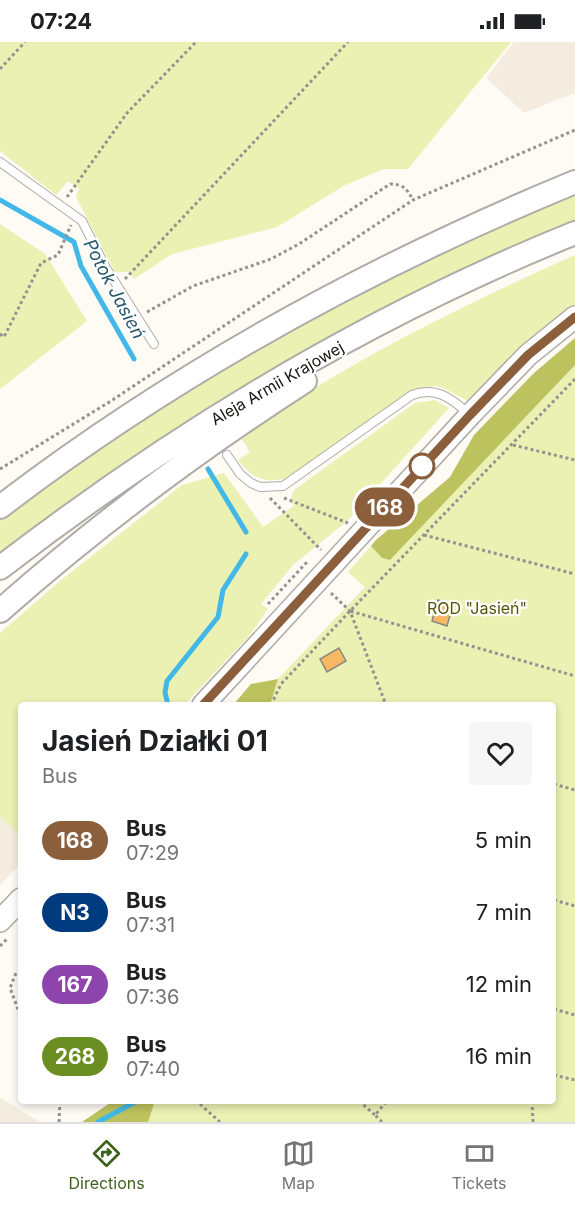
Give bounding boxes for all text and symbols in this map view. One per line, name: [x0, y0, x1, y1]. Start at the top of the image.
text: 07:24: [30, 8, 92, 34]
water label: Potok Jasień: [79, 235, 150, 342]
street label: Aleja Armii Krajowej: [207, 337, 347, 429]
unlabelled marker: [409, 453, 435, 479]
line badge: 168: [350, 488, 420, 526]
text: 168: [367, 495, 403, 520]
park label: ROD "Jasień": [427, 598, 527, 618]
button: heart: [469, 722, 532, 785]
text: Jasień Działki 01: [42, 724, 268, 758]
text: Bus: [42, 764, 77, 788]
text: Bus: [126, 815, 167, 841]
text: 5 min: [475, 827, 532, 853]
text: 168: [57, 828, 93, 853]
text: 07:29: [126, 841, 179, 865]
text: Bus: [126, 887, 167, 913]
text: 7 min: [476, 899, 532, 925]
text: N3: [60, 900, 90, 925]
text: 07:31: [126, 913, 175, 937]
text: Bus: [126, 959, 167, 985]
text: 12 min: [466, 971, 532, 997]
text: 167: [58, 972, 92, 997]
text: 07:36: [126, 985, 179, 1009]
text: Bus: [126, 1031, 167, 1057]
text: 16 min: [466, 1043, 532, 1069]
text: 268: [55, 1044, 95, 1069]
text: 07:40: [126, 1057, 180, 1081]
tab: Directions: [68, 1137, 145, 1193]
tab: Map: [282, 1137, 315, 1193]
tab: Tickets: [452, 1137, 506, 1193]

